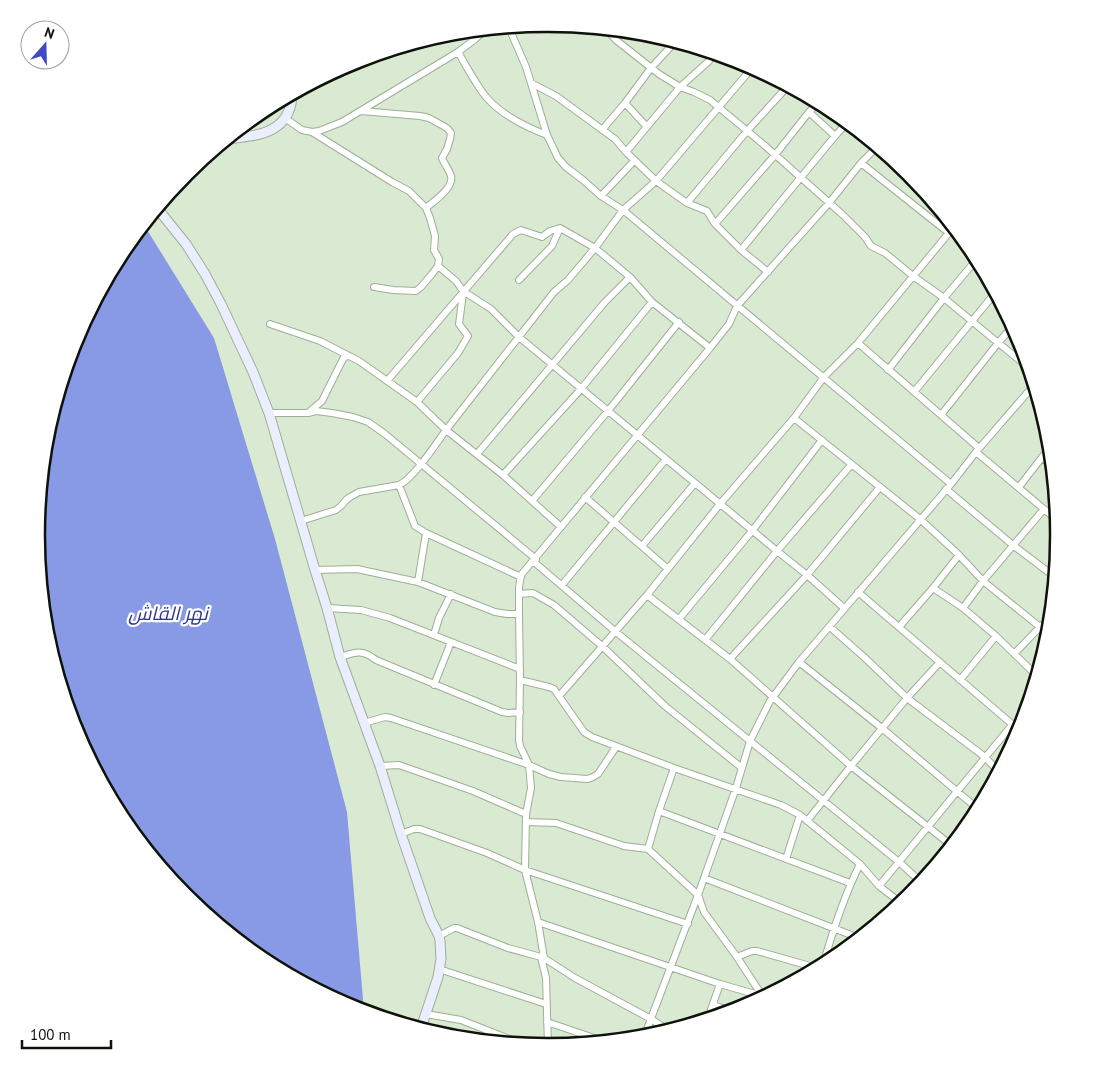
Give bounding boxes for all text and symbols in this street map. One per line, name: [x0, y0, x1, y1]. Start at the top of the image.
north arrow: [20, 20, 70, 70]
text: N: [42, 23, 57, 43]
water label: نهر القاش: [128, 601, 210, 625]
scale bar: [22, 1018, 111, 1050]
text: 100 m: [30, 1025, 71, 1044]

